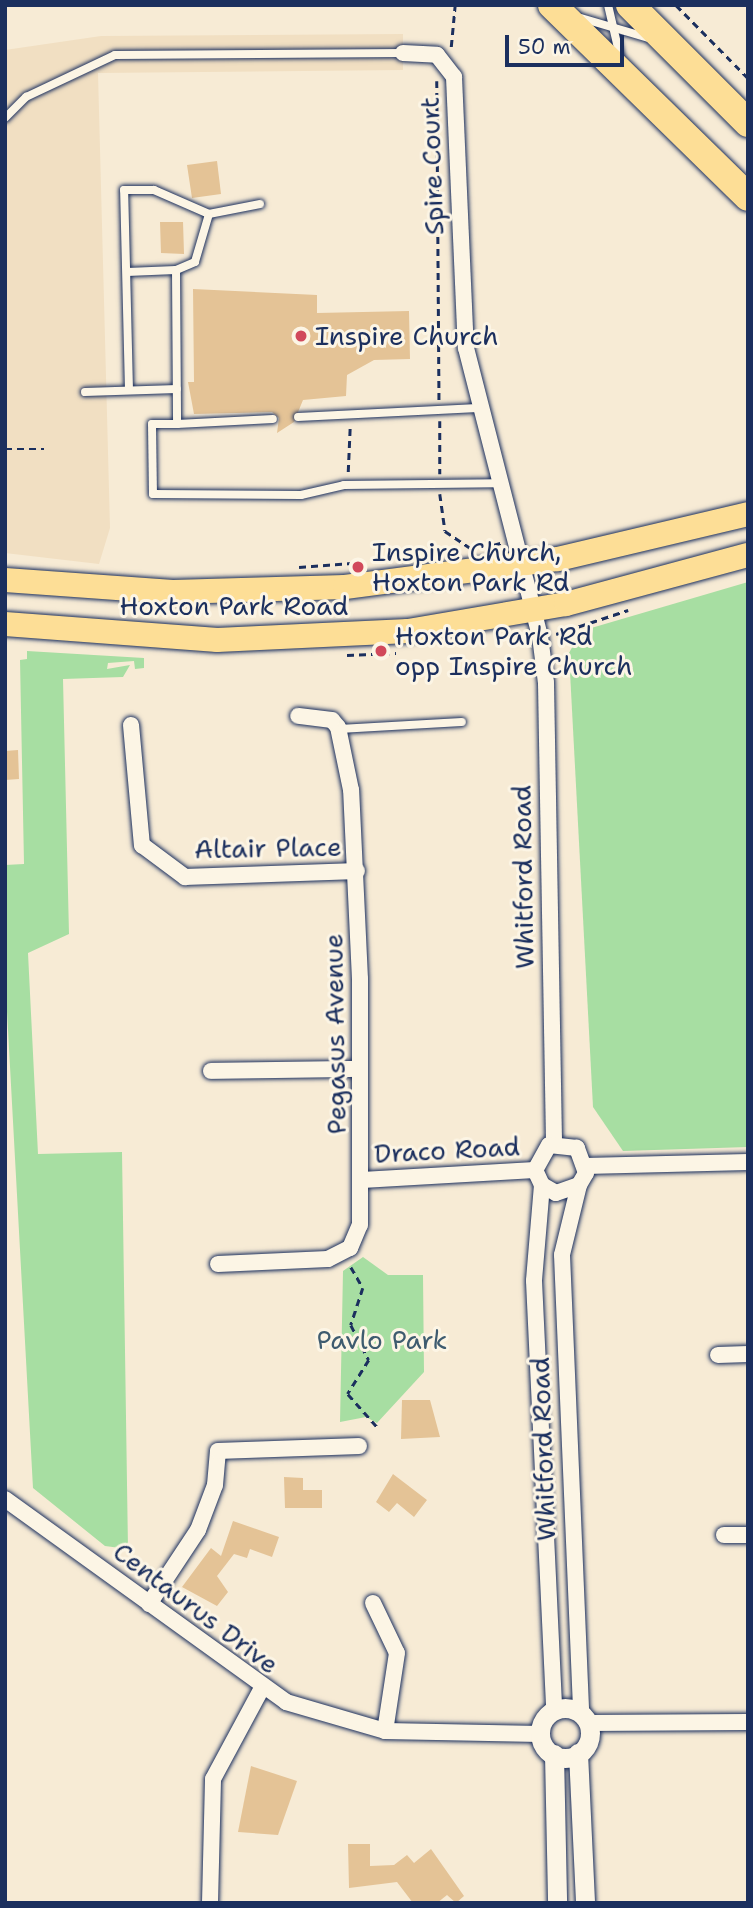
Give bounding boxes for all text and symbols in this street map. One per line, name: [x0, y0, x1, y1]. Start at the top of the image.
scale bar: [508, 21, 627, 65]
text: 50 m: [518, 33, 571, 61]
street label: Spire Court: [414, 96, 450, 236]
place label: Inspire Church: [315, 320, 499, 352]
marker: Inspire Church: [293, 328, 309, 344]
place label: Inspire Church, Hoxton Park Rd: [372, 536, 570, 598]
marker: Inspire Church, Hoxton Park Rd: [350, 559, 366, 575]
street label: Hoxton Park Road: [119, 590, 349, 622]
place label: Hoxton Park Rd opp Inspire Church: [395, 620, 633, 682]
marker: Hoxton Park Rd opp Inspire Church: [373, 643, 389, 659]
street label: Whitford Road: [506, 785, 540, 969]
street label: Altair Place: [194, 831, 342, 865]
street label: Pegasus Avenue: [318, 933, 352, 1135]
street label: Draco Road: [373, 1131, 521, 1169]
park label: Pavlo Park: [317, 1324, 447, 1356]
street label: Whitford Road: [524, 1356, 562, 1542]
street label: Centaurus Drive: [107, 1536, 285, 1680]

